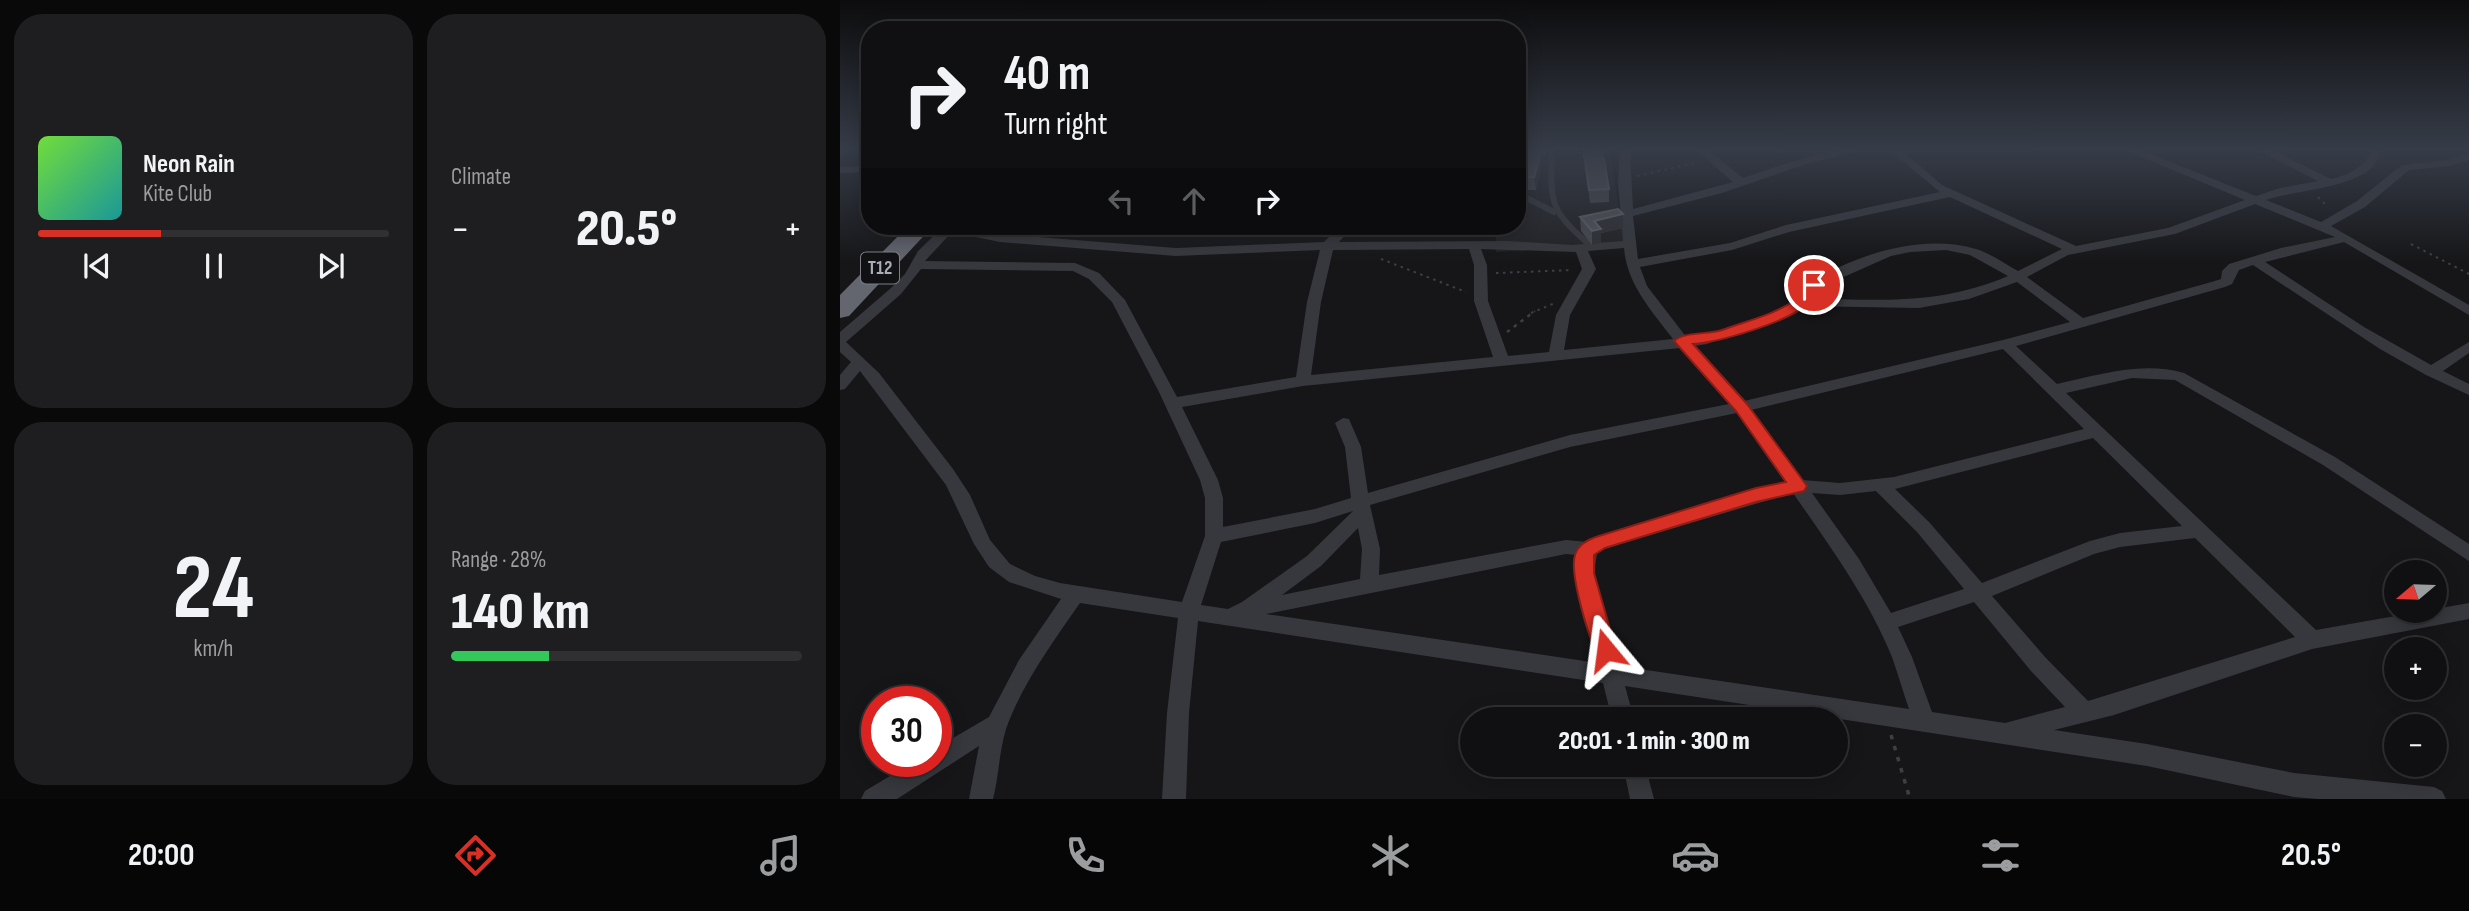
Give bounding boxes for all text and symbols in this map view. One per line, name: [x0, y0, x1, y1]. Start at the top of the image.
text: 40 m: [1004, 45, 1090, 104]
icon: right: [889, 49, 980, 140]
text: Turn right: [1004, 105, 1108, 144]
text: Neon Rain: [143, 149, 235, 180]
text: Climate: [451, 163, 511, 191]
text: Kite Club: [143, 180, 212, 208]
icon: left: [1102, 182, 1140, 220]
icon: ahead: [1175, 182, 1213, 220]
icon: right: [1248, 182, 1286, 220]
text: 20.5°: [576, 198, 677, 261]
text: −: [451, 207, 470, 252]
text: +: [783, 207, 802, 252]
icon: previous: [78, 247, 116, 285]
icon: pause: [195, 247, 233, 285]
icon: next: [312, 247, 350, 285]
road number: T12: [861, 252, 899, 284]
pin: [1784, 255, 1844, 315]
icon: arrive: [1795, 266, 1833, 304]
text: 24: [173, 535, 254, 644]
text: Range · 28%: [451, 546, 546, 574]
north arrow: [2384, 560, 2446, 623]
map controls: [2384, 560, 2447, 777]
text: 140 km: [451, 581, 590, 644]
position arrow: [1569, 613, 1643, 687]
text: km/h: [194, 635, 233, 663]
button: +: [2384, 637, 2447, 700]
speed limit sign: 30: [861, 686, 952, 777]
button: −: [2384, 714, 2447, 777]
text: 20:01 · 1 min · 300 m: [1558, 726, 1750, 757]
icon: directions: [451, 831, 500, 880]
icon: music: [756, 831, 805, 880]
icon: phone: [1061, 831, 1110, 880]
icon: climate: [1366, 831, 1415, 880]
icon: car: [1671, 831, 1720, 880]
icon: filters: [1976, 831, 2025, 880]
text: 20:00: [128, 836, 195, 875]
text: 20.5°: [2281, 836, 2341, 875]

